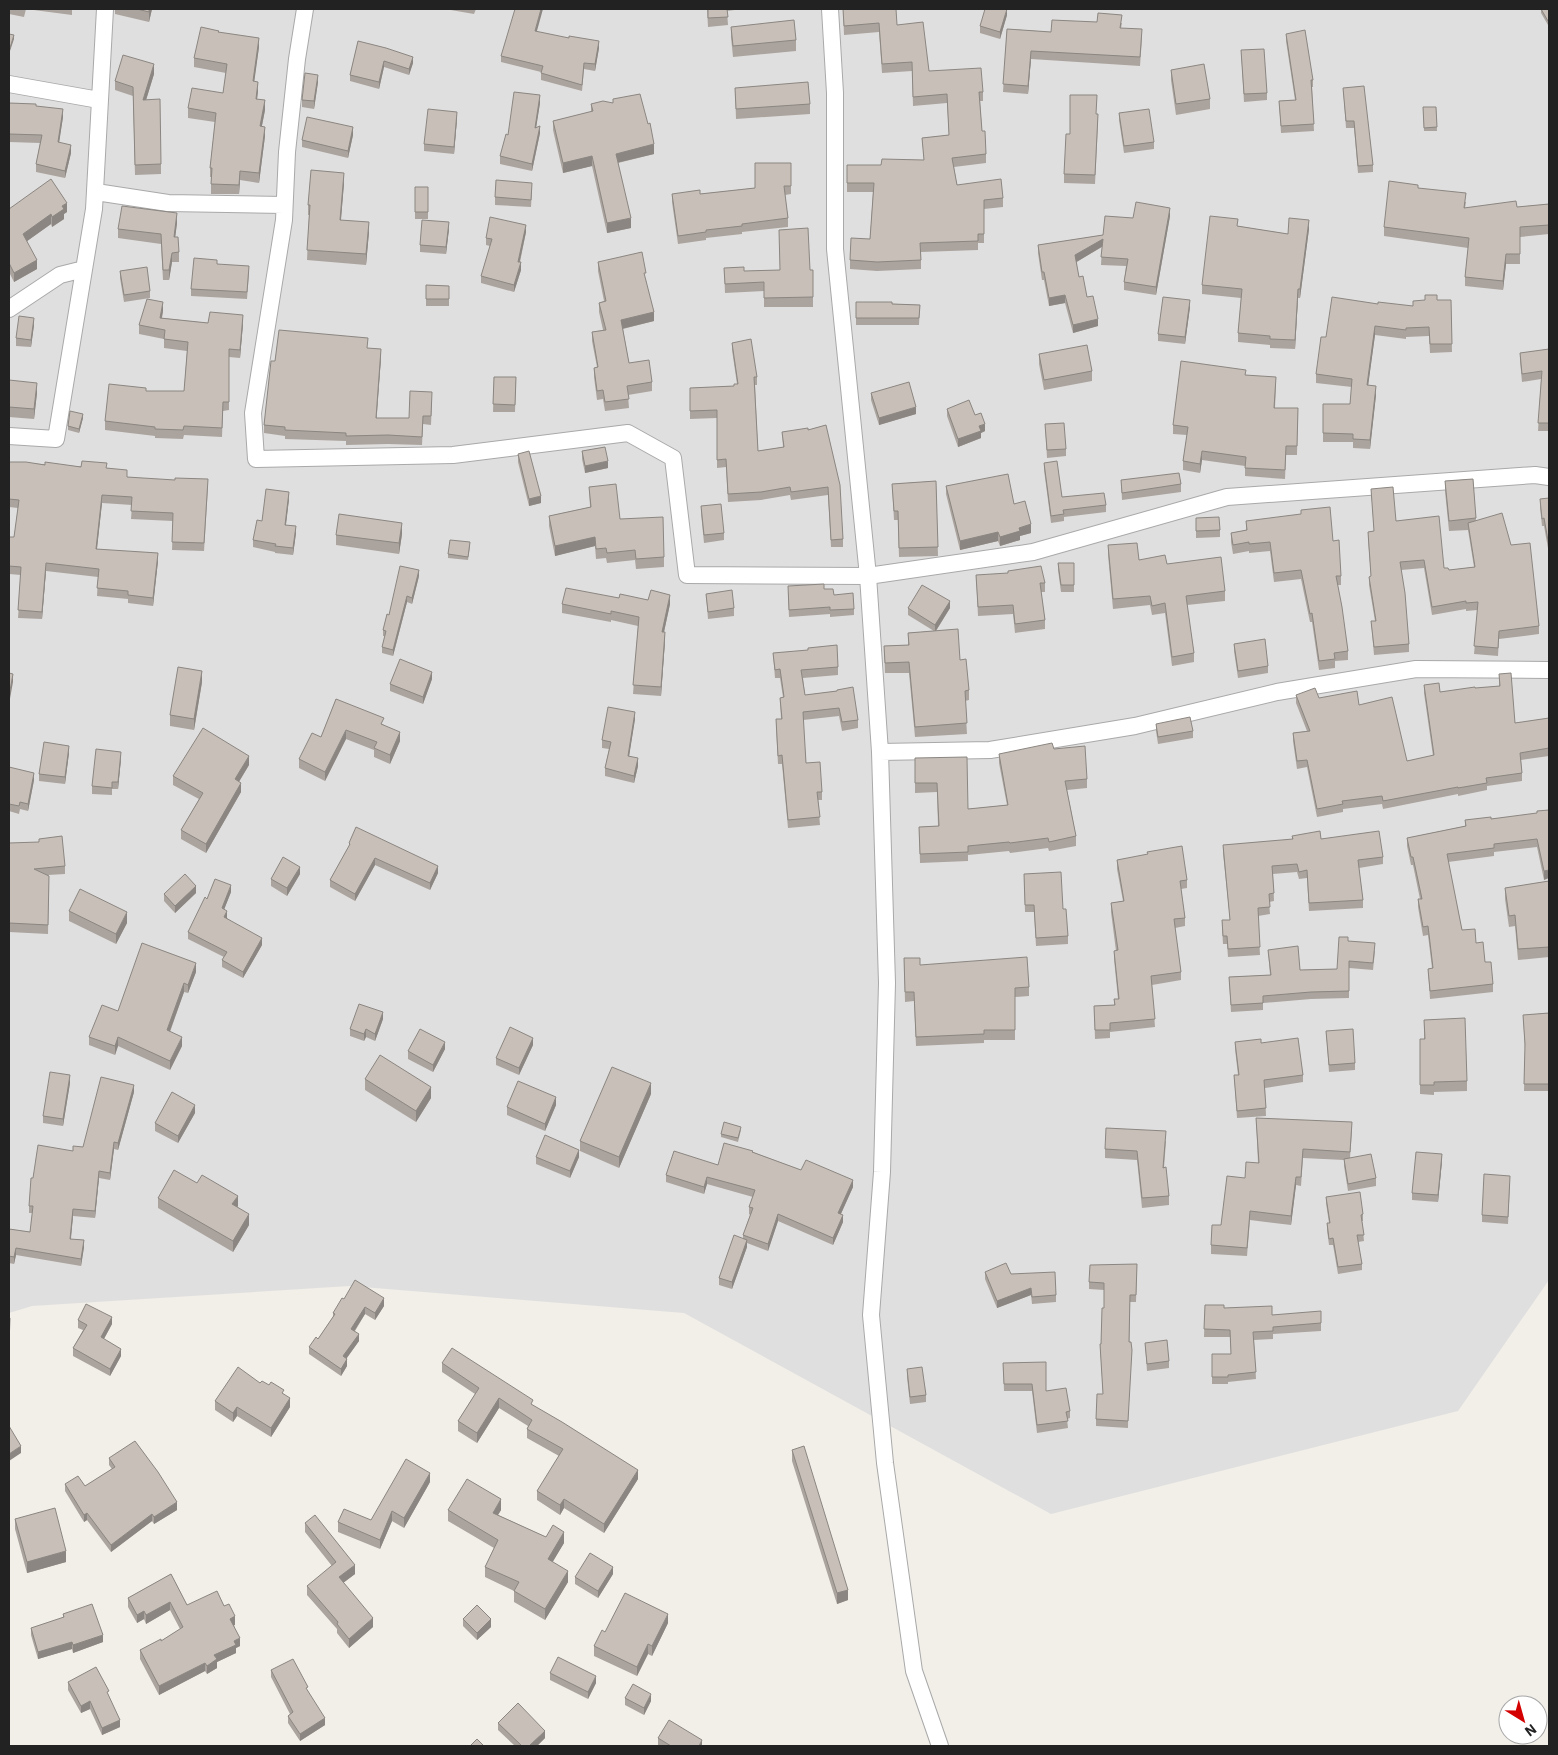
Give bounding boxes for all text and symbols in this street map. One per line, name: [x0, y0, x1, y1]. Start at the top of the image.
north arrow: [1498, 1695, 1548, 1745]
text: N: [1521, 1720, 1540, 1741]

